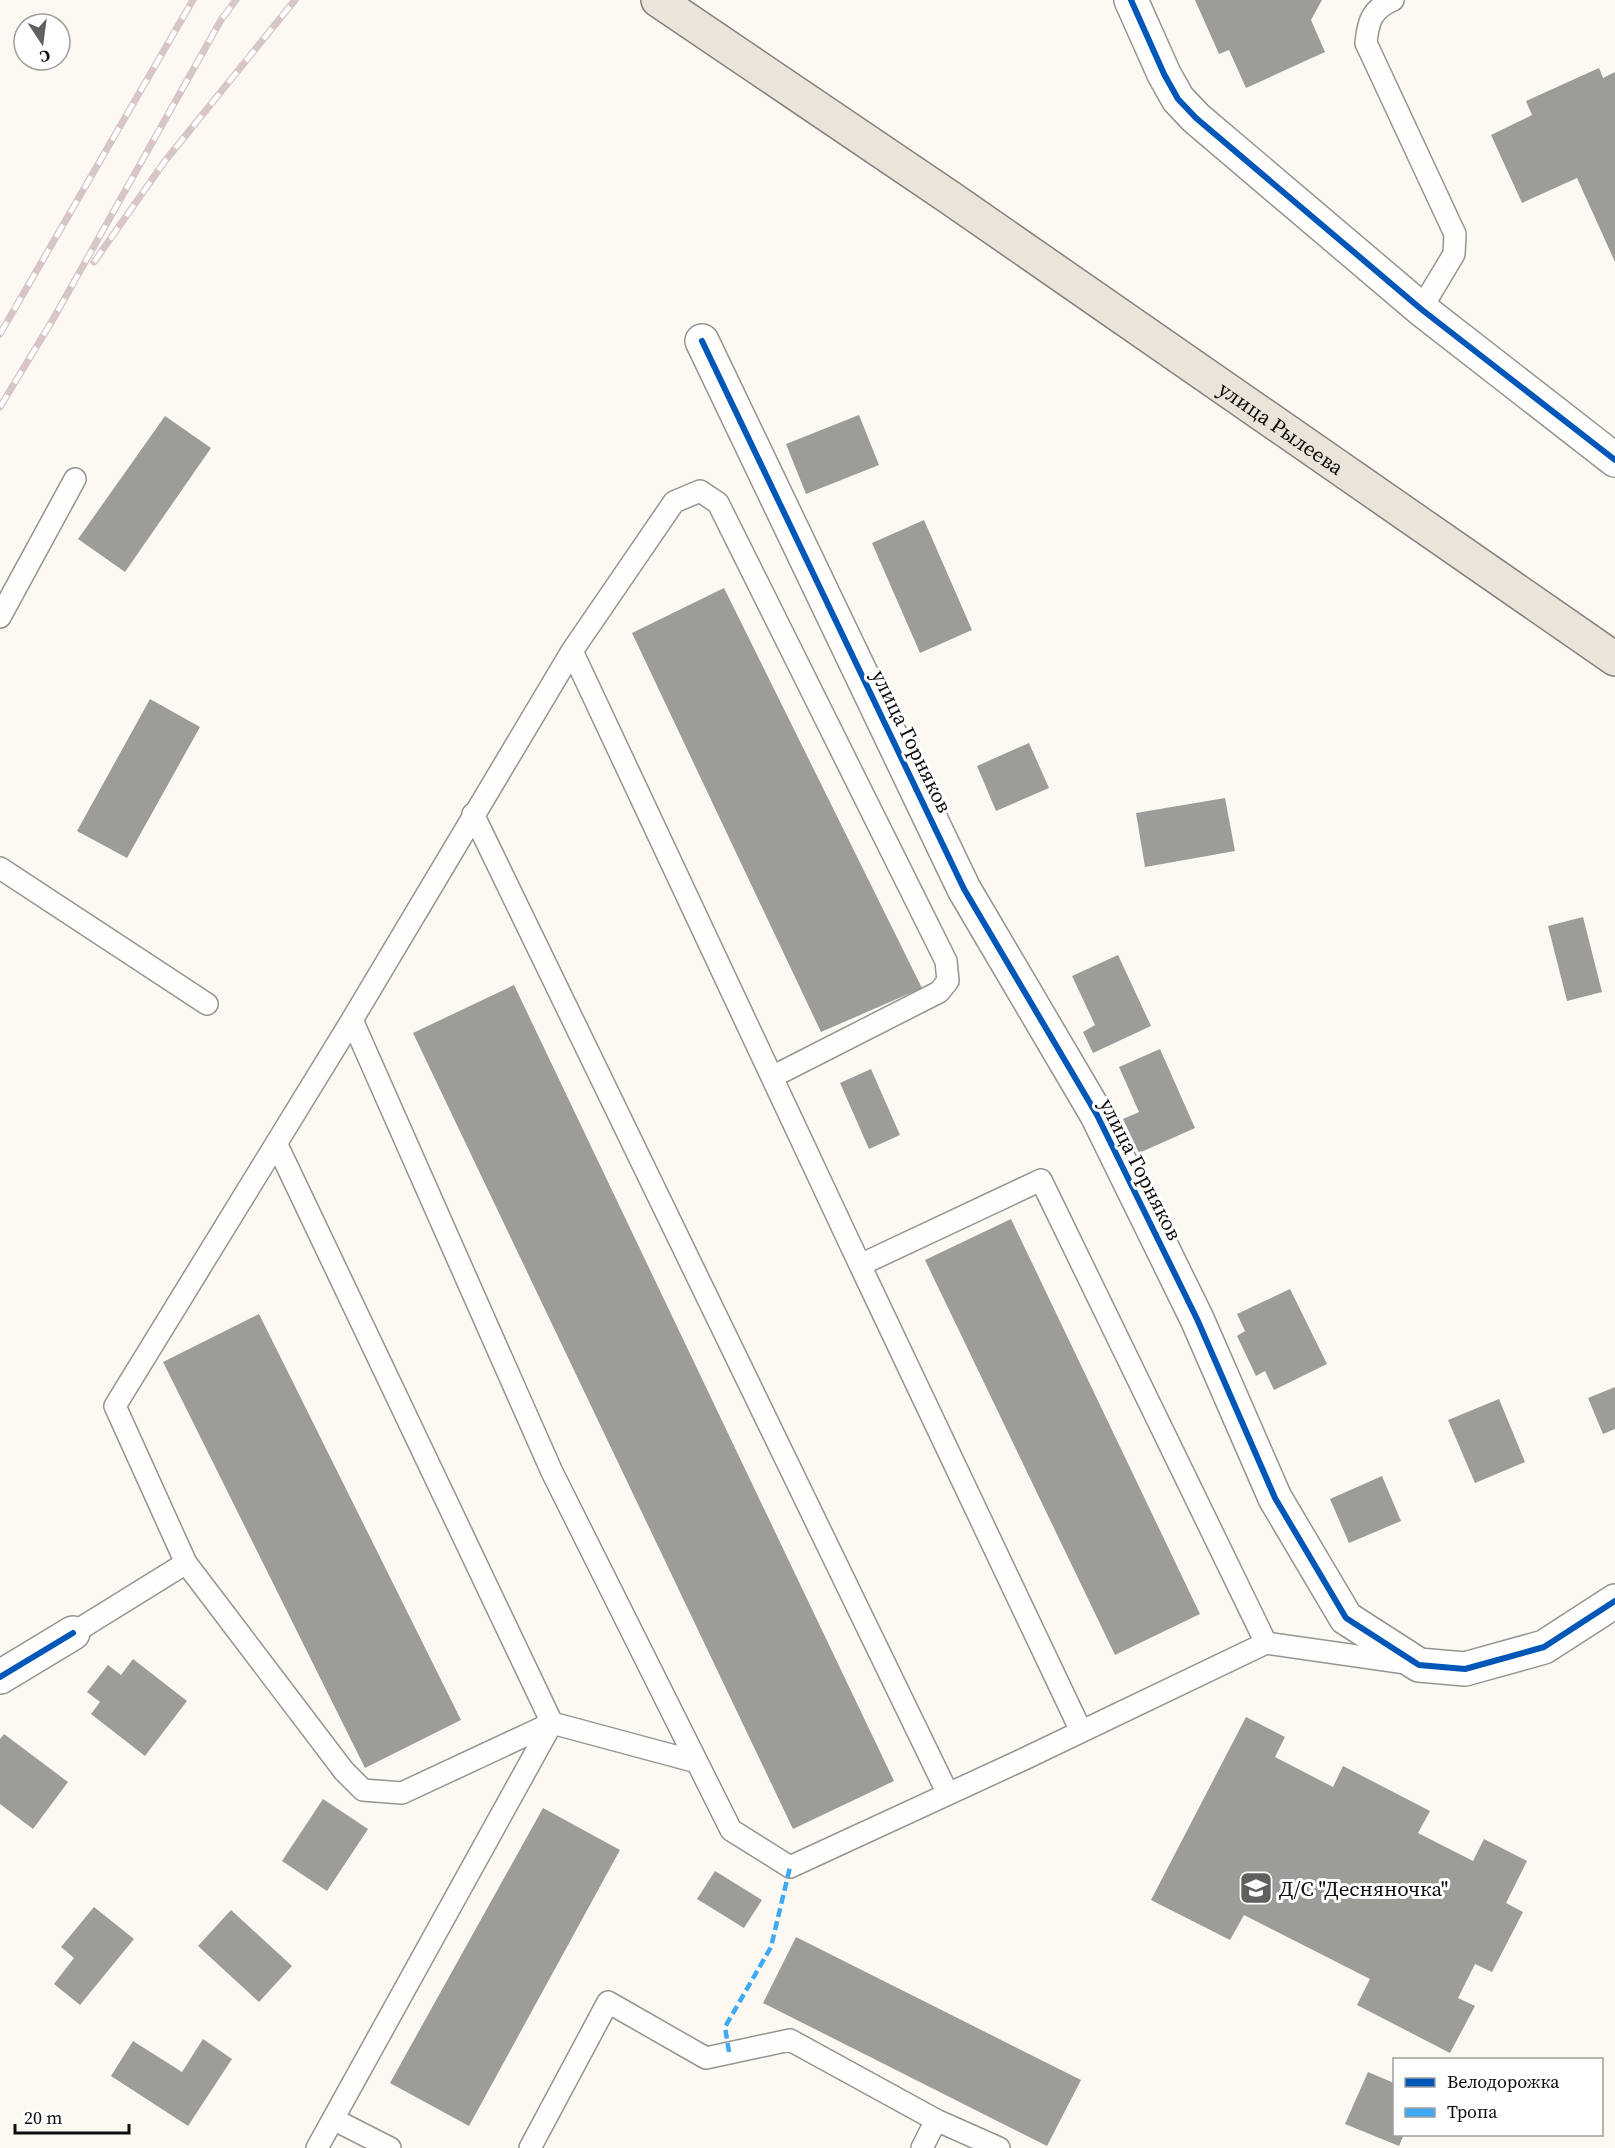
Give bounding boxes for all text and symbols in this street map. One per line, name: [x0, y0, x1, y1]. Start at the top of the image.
north arrow: [12, 12, 72, 72]
text: С: [38, 45, 53, 68]
street label: улица Рылеева: [1213, 374, 1350, 481]
street label: улица Горняков: [865, 665, 959, 818]
street label: улица Горняков: [1093, 1093, 1189, 1245]
school or university icon: Д/С "Десняночка": [1238, 1870, 1274, 1906]
place label: Д/С "Десняночка": [1279, 1874, 1448, 1903]
legend: [1393, 2058, 1603, 2136]
text: Велодорожка: [1447, 2069, 1560, 2094]
scale bar: [15, 2097, 129, 2135]
text: Тропа: [1447, 2099, 1498, 2124]
text: 20 m: [24, 2105, 62, 2130]

